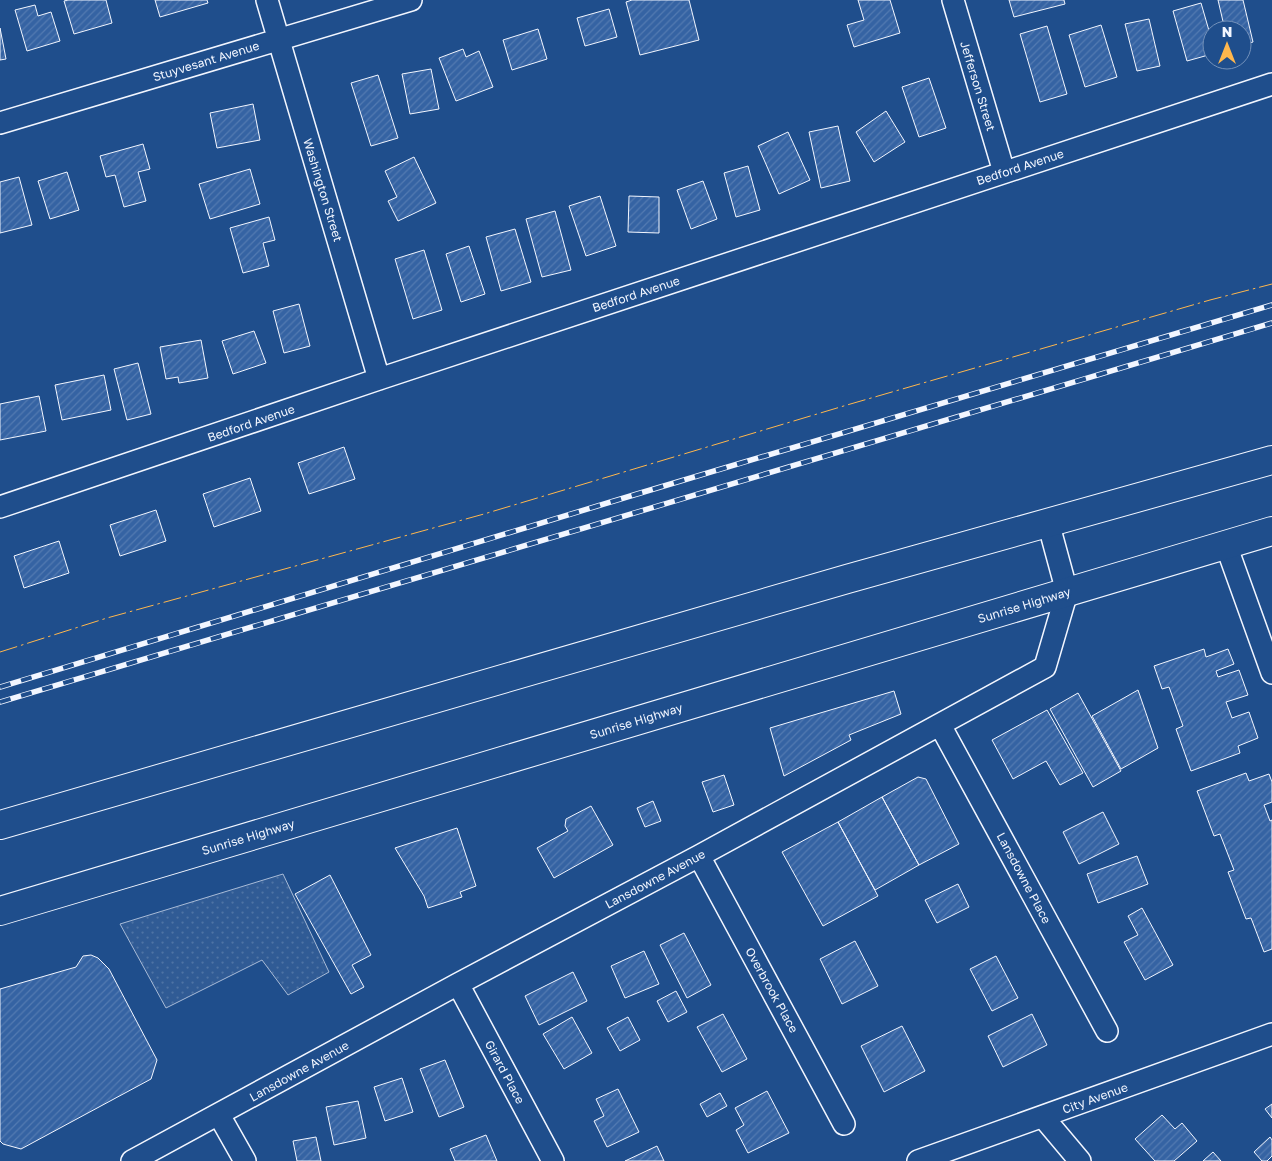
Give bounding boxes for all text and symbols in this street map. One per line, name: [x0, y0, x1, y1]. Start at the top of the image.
north arrow: [1202, 20, 1252, 70]
text: N: [1222, 23, 1232, 40]
street label: Stuyvesant Avenue: [151, 38, 261, 84]
street label: Jefferson Street: [957, 39, 999, 133]
street label: Washington Street: [300, 136, 346, 244]
street label: Bedford Avenue: [974, 146, 1066, 188]
street label: Bedford Avenue: [590, 273, 682, 315]
street label: Bedford Avenue: [205, 401, 297, 445]
street label: Sunrise Highway: [976, 584, 1072, 626]
street label: Sunrise Highway: [588, 700, 684, 742]
street label: Sunrise Highway: [200, 816, 296, 858]
street label: Lansdowne Place: [994, 830, 1054, 926]
street label: Lansdowne Avenue: [602, 846, 708, 912]
street label: Overbrook Place: [742, 945, 802, 1035]
street label: Lansdowne Avenue: [247, 1037, 351, 1105]
street label: Girard Place: [482, 1038, 528, 1106]
street label: City Avenue: [1060, 1079, 1130, 1117]

